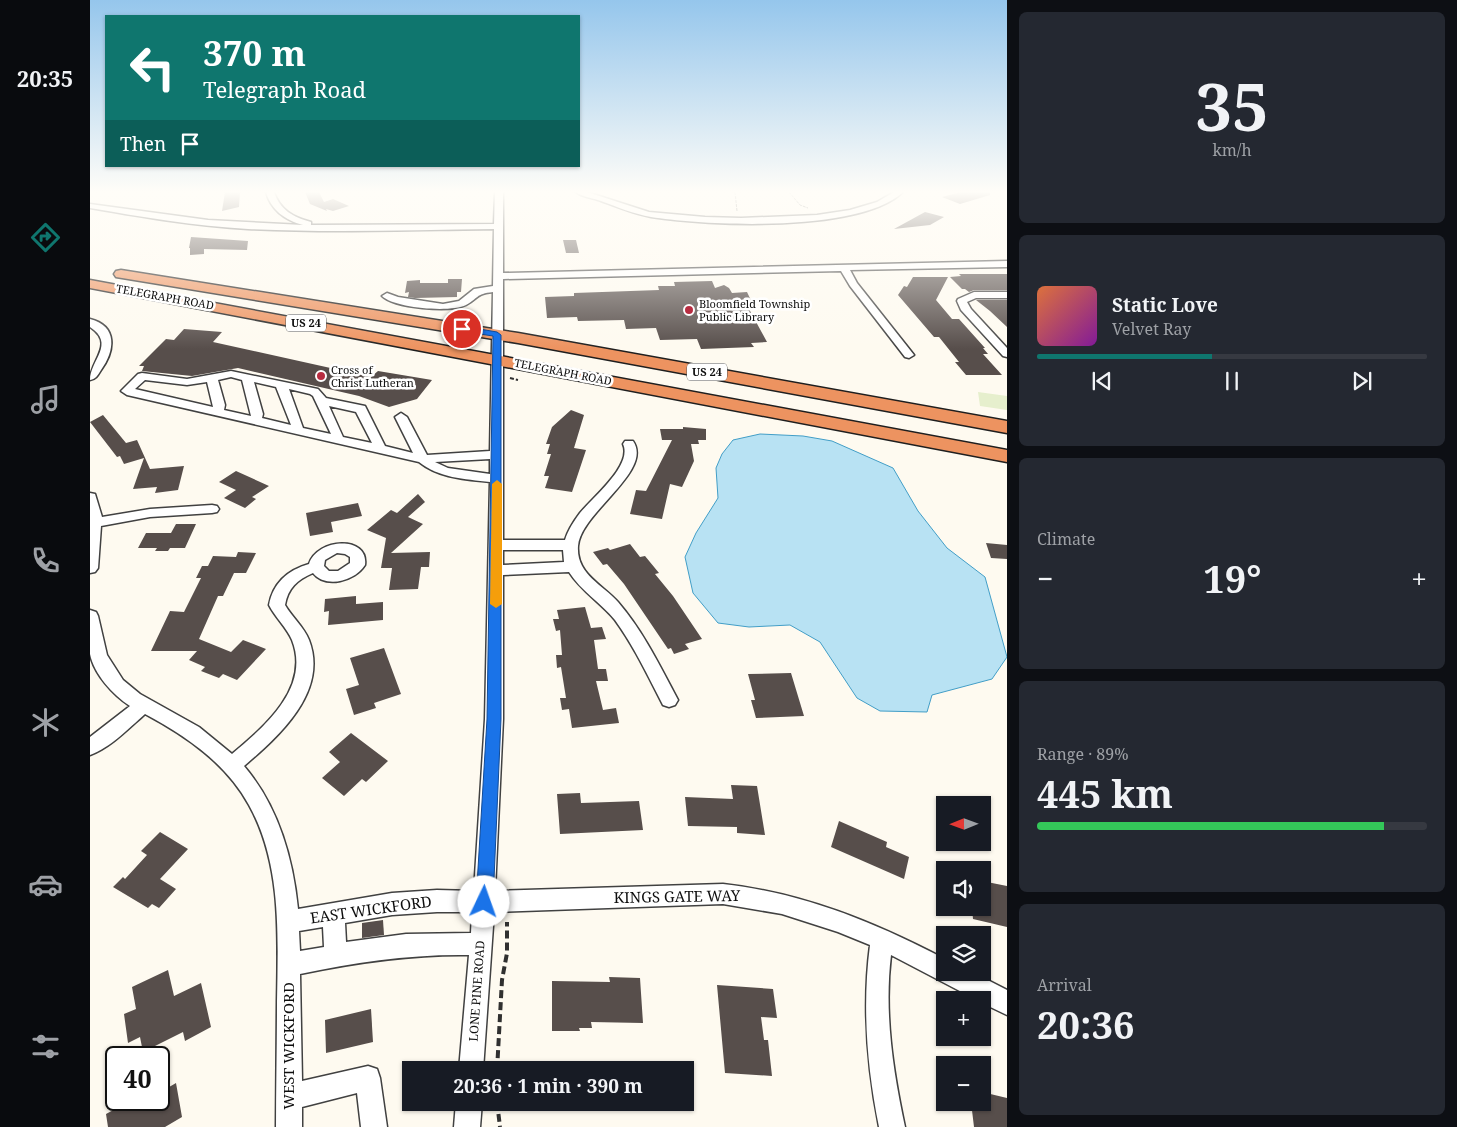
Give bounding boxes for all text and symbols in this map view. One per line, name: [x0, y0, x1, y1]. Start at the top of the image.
text: 370 m: [203, 29, 306, 76]
icon: left: [120, 35, 185, 100]
text: 35: [1195, 62, 1269, 150]
text: 20:35: [17, 63, 73, 93]
text: Telegraph Road: [203, 74, 366, 104]
icon: arrive: [176, 130, 204, 158]
text: Then: [120, 131, 166, 157]
text: km/h: [1212, 139, 1252, 161]
icon: directions: [28, 220, 63, 255]
street label: TELEGRAPH ROAD: [115, 281, 215, 312]
text: Static Love: [1112, 292, 1218, 318]
place label: Bloomfield Township Public Library: [699, 296, 810, 324]
marker: Bloomfield Township Public Library: [683, 304, 695, 316]
pin: [441, 308, 483, 350]
road number: US 24: [286, 314, 326, 332]
icon: arrive: [448, 315, 476, 343]
text: Velvet Ray: [1112, 318, 1191, 340]
street label: TELEGRAPH ROAD: [513, 355, 613, 388]
place label: Cross of Christ Lutheran: [331, 362, 414, 390]
road number: US 24: [687, 364, 727, 381]
icon: previous: [1088, 367, 1116, 395]
icon: pause: [1218, 367, 1246, 395]
icon: next: [1348, 367, 1376, 395]
marker: Cross of Christ Lutheran: [315, 370, 327, 382]
icon: music: [28, 382, 63, 417]
text: Climate: [1037, 528, 1095, 550]
icon: phone: [28, 543, 63, 578]
text: 19°: [1203, 552, 1261, 604]
text: −: [1037, 559, 1053, 597]
text: +: [1411, 559, 1427, 597]
icon: climate: [28, 705, 63, 740]
text: Range · 89%: [1037, 743, 1129, 765]
text: 445 km: [1037, 767, 1173, 819]
north arrow: [936, 796, 991, 851]
map controls: [936, 796, 991, 1111]
button: sound: [936, 861, 991, 916]
icon: car: [28, 867, 63, 902]
position arrow: [457, 875, 509, 927]
street label: KINGS GATE WAY: [614, 885, 741, 907]
street label: EAST WICKFORD: [309, 891, 433, 927]
button: layers: [936, 926, 991, 981]
street label: LONE PINE ROAD: [464, 940, 489, 1042]
text: Arrival: [1037, 974, 1092, 996]
street label: WEST WICKFORD: [278, 982, 298, 1110]
button: +: [936, 991, 991, 1046]
text: 20:36: [1037, 998, 1134, 1050]
icon: filters: [28, 1029, 63, 1064]
speed limit sign: 40: [105, 1046, 170, 1111]
button: −: [936, 1056, 991, 1111]
text: 20:36 · 1 min · 390 m: [453, 1073, 643, 1099]

